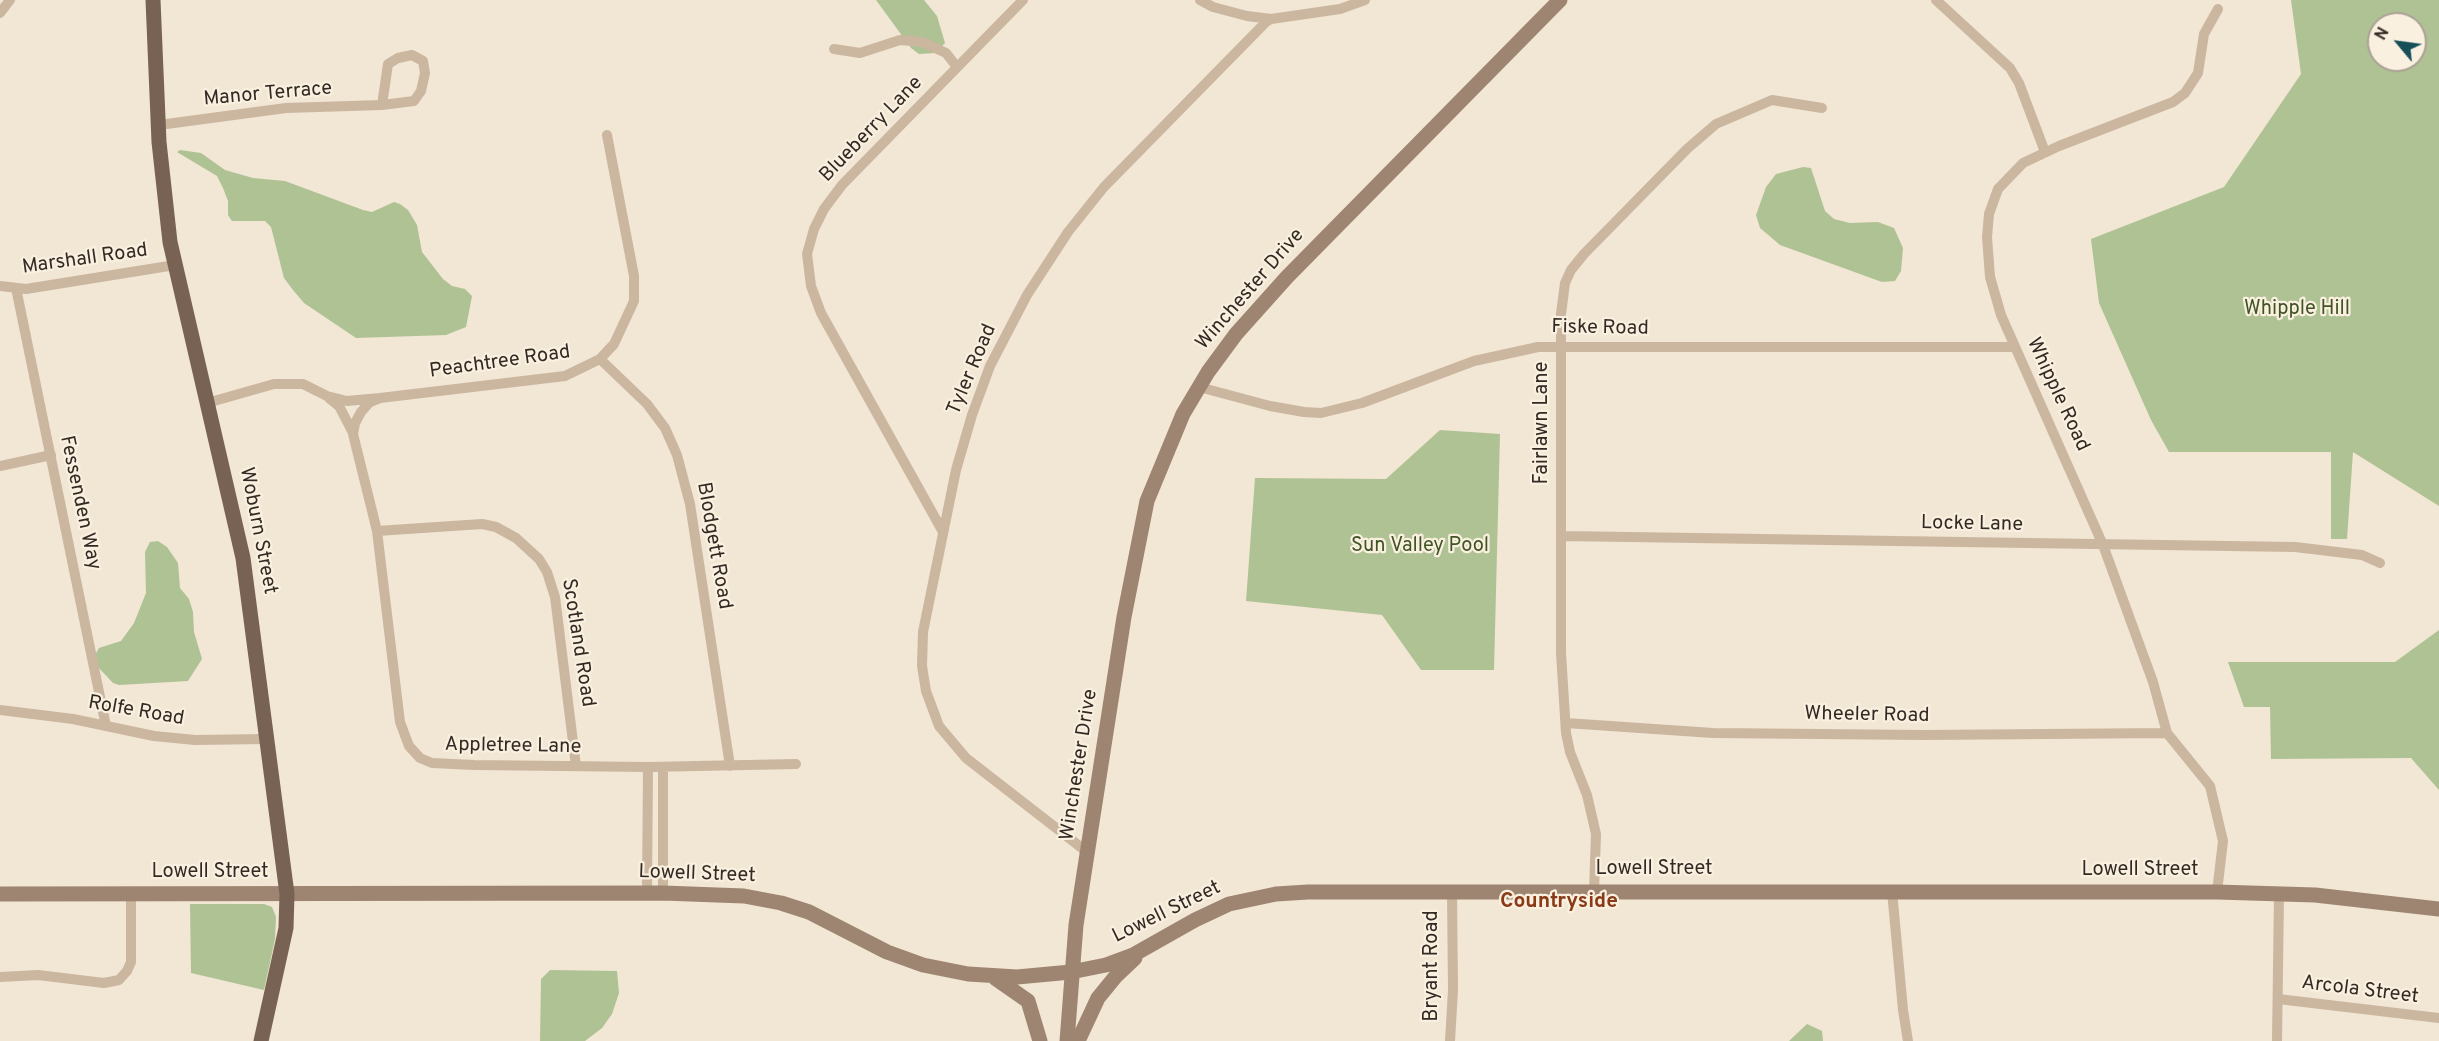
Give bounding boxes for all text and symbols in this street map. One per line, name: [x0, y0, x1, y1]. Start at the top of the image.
north arrow: [2367, 12, 2427, 72]
text: N: [2371, 24, 2395, 44]
street label: Blueberry Lane: [815, 72, 929, 188]
street label: Manor Terrace: [203, 77, 333, 113]
street label: Winchester Drive: [1192, 224, 1310, 356]
street label: Marshall Road: [21, 239, 149, 281]
park label: Whipple Hill: [2244, 298, 2350, 322]
street label: Fiske Road: [1551, 316, 1649, 342]
street label: Tyler Road: [943, 321, 1003, 419]
street label: Whipple Road: [2020, 334, 2094, 456]
street label: Peachtree Road: [428, 341, 572, 385]
street label: Fairlawn Lane: [1531, 361, 1555, 485]
street label: Fessenden Way: [53, 434, 105, 572]
street label: Woburn Street: [233, 465, 281, 597]
street label: Blodgett Road: [690, 481, 736, 611]
street label: Locke Lane: [1921, 512, 2023, 538]
park label: Sun Valley Pool: [1351, 535, 1489, 559]
street label: Scotland Road: [555, 577, 599, 709]
street label: Winchester Drive: [1056, 688, 1104, 842]
street label: Rolfe Road: [86, 692, 186, 732]
street label: Wheeler Road: [1804, 703, 1930, 729]
street label: Appletree Lane: [444, 734, 582, 760]
street label: Lowell Street: [1595, 858, 1713, 882]
street label: Lowell Street: [2081, 859, 2199, 883]
street label: Lowell Street: [151, 861, 269, 885]
street label: Lowell Street: [638, 861, 756, 889]
street label: Lowell Street: [1109, 877, 1225, 949]
district label: Countryside: [1500, 890, 1618, 916]
street label: Bryant Road: [1421, 910, 1445, 1022]
street label: Arcola Street: [2300, 972, 2420, 1010]

